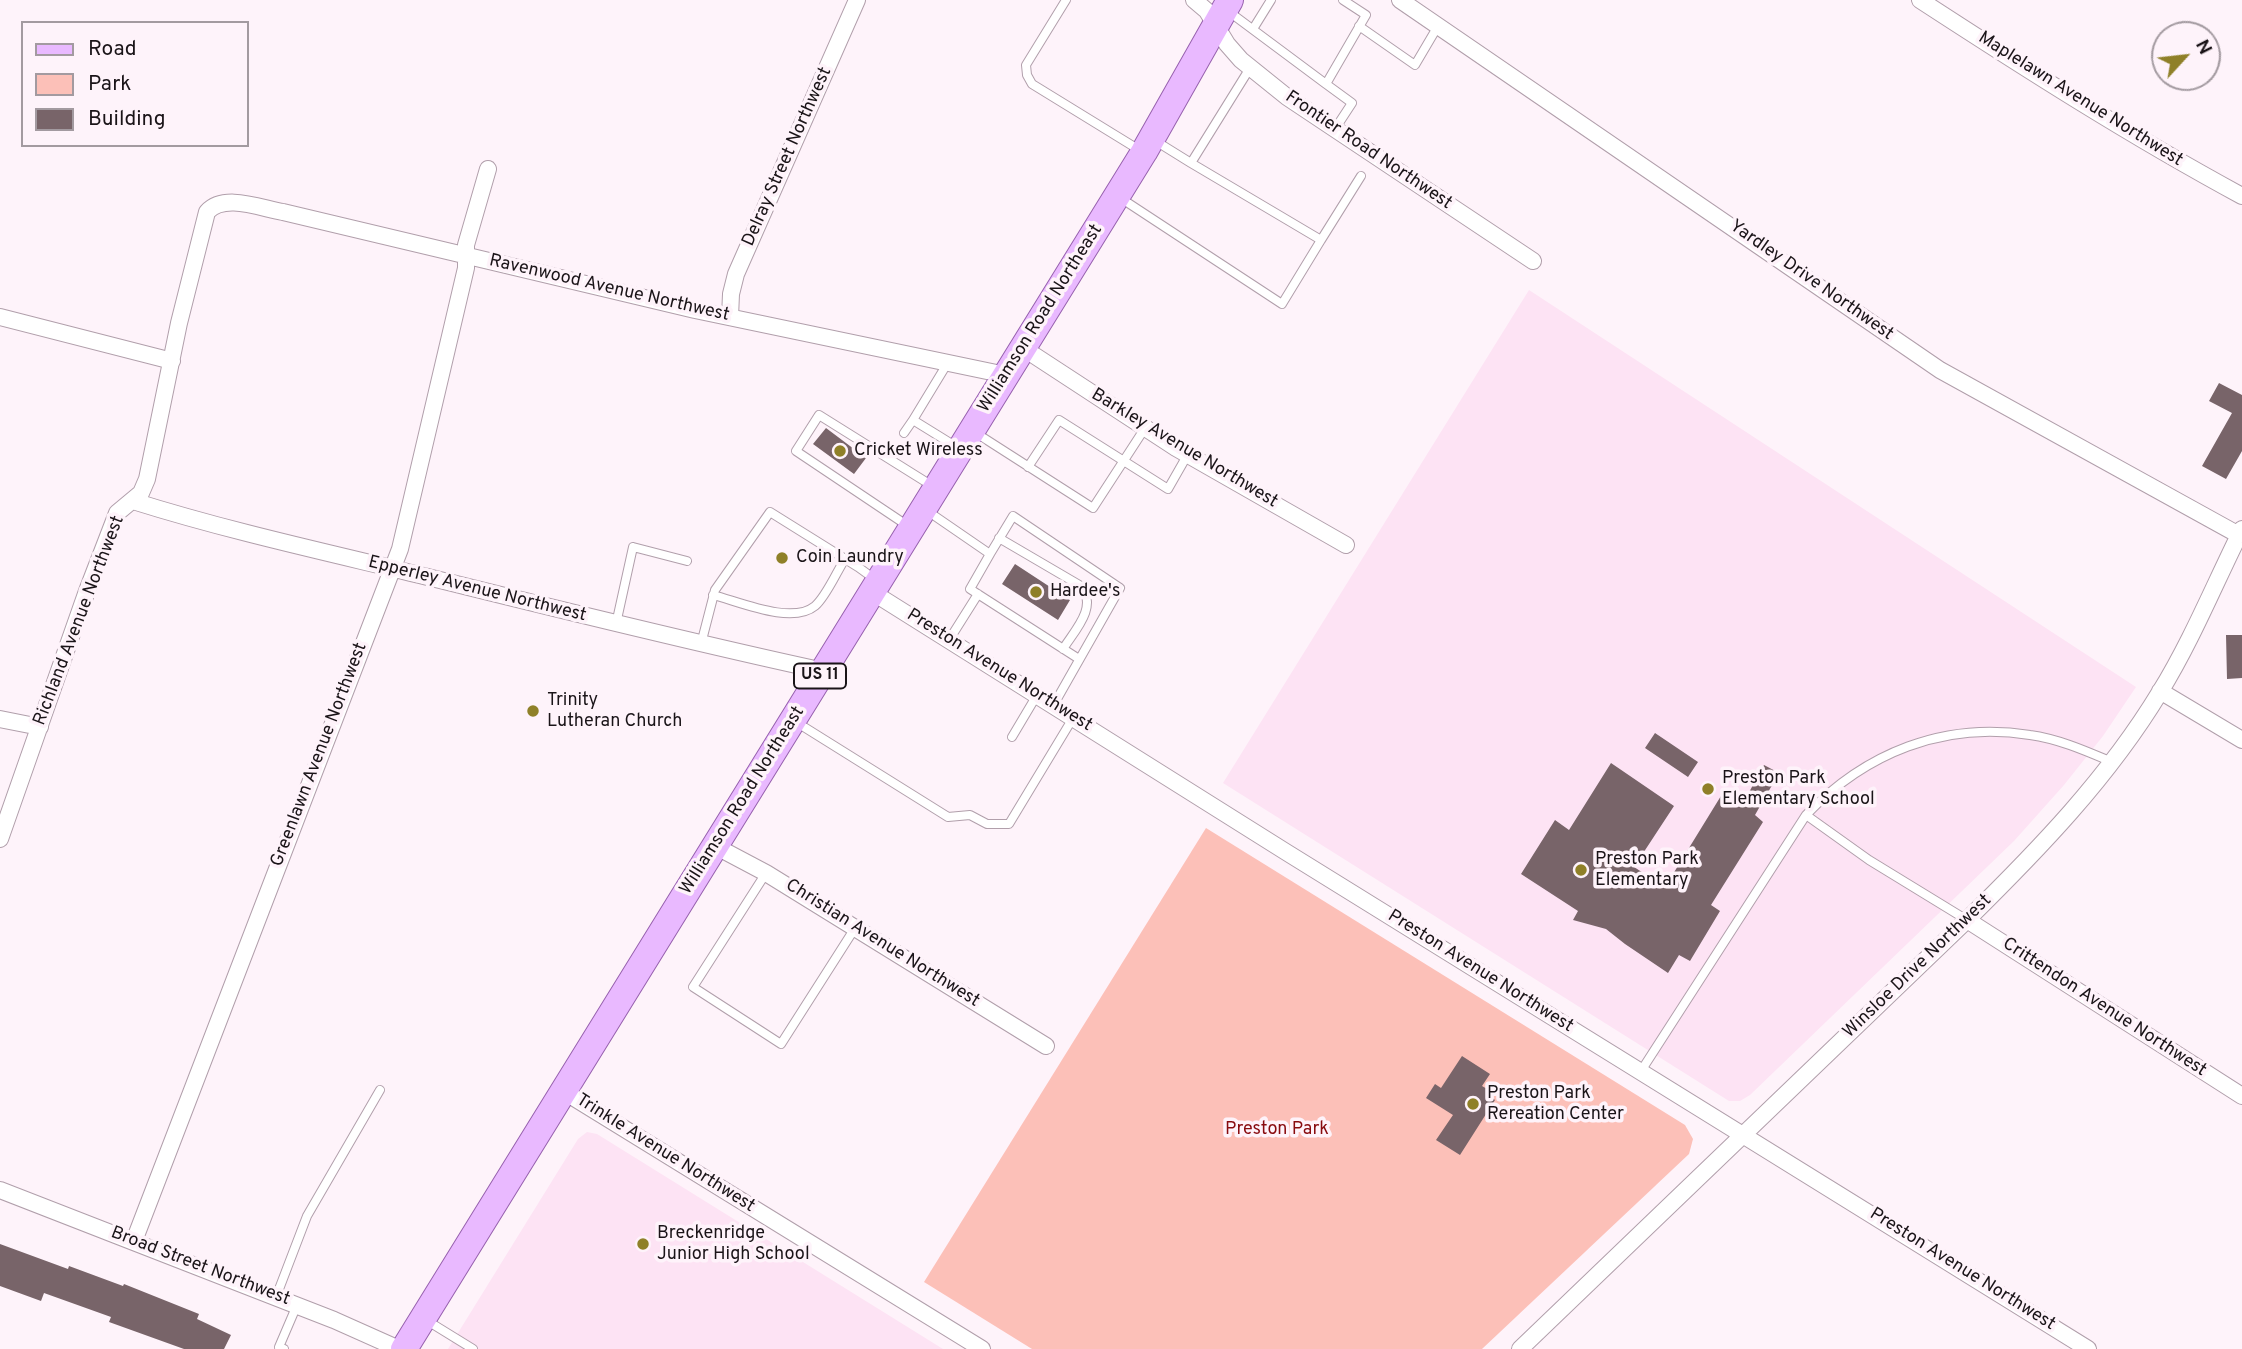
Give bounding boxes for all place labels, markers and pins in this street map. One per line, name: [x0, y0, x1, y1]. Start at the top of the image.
place label: Cricket Wireless: [854, 440, 983, 462]
marker: Cricket Wireless: [832, 443, 848, 459]
place label: Coin Laundry: [796, 547, 904, 569]
marker: Coin Laundry: [774, 550, 790, 566]
place label: Hardee's: [1050, 581, 1120, 603]
marker: Hardee's: [1028, 584, 1044, 600]
place label: Trinity Lutheran Church: [547, 690, 682, 732]
marker: Trinity Lutheran Church: [525, 703, 541, 719]
place label: Preston Park Elementary School: [1722, 768, 1875, 810]
marker: Preston Park Elementary School: [1700, 781, 1716, 797]
place label: Preston Park Elementary: [1595, 849, 1699, 892]
marker: Preston Park Elementary: [1573, 862, 1589, 878]
place label: Preston Park Rereation Center: [1487, 1083, 1624, 1126]
marker: Preston Park Rereation Center: [1465, 1096, 1481, 1112]
place label: Breckenridge Junior High School: [657, 1223, 810, 1266]
marker: Breckenridge Junior High School: [635, 1236, 651, 1252]

